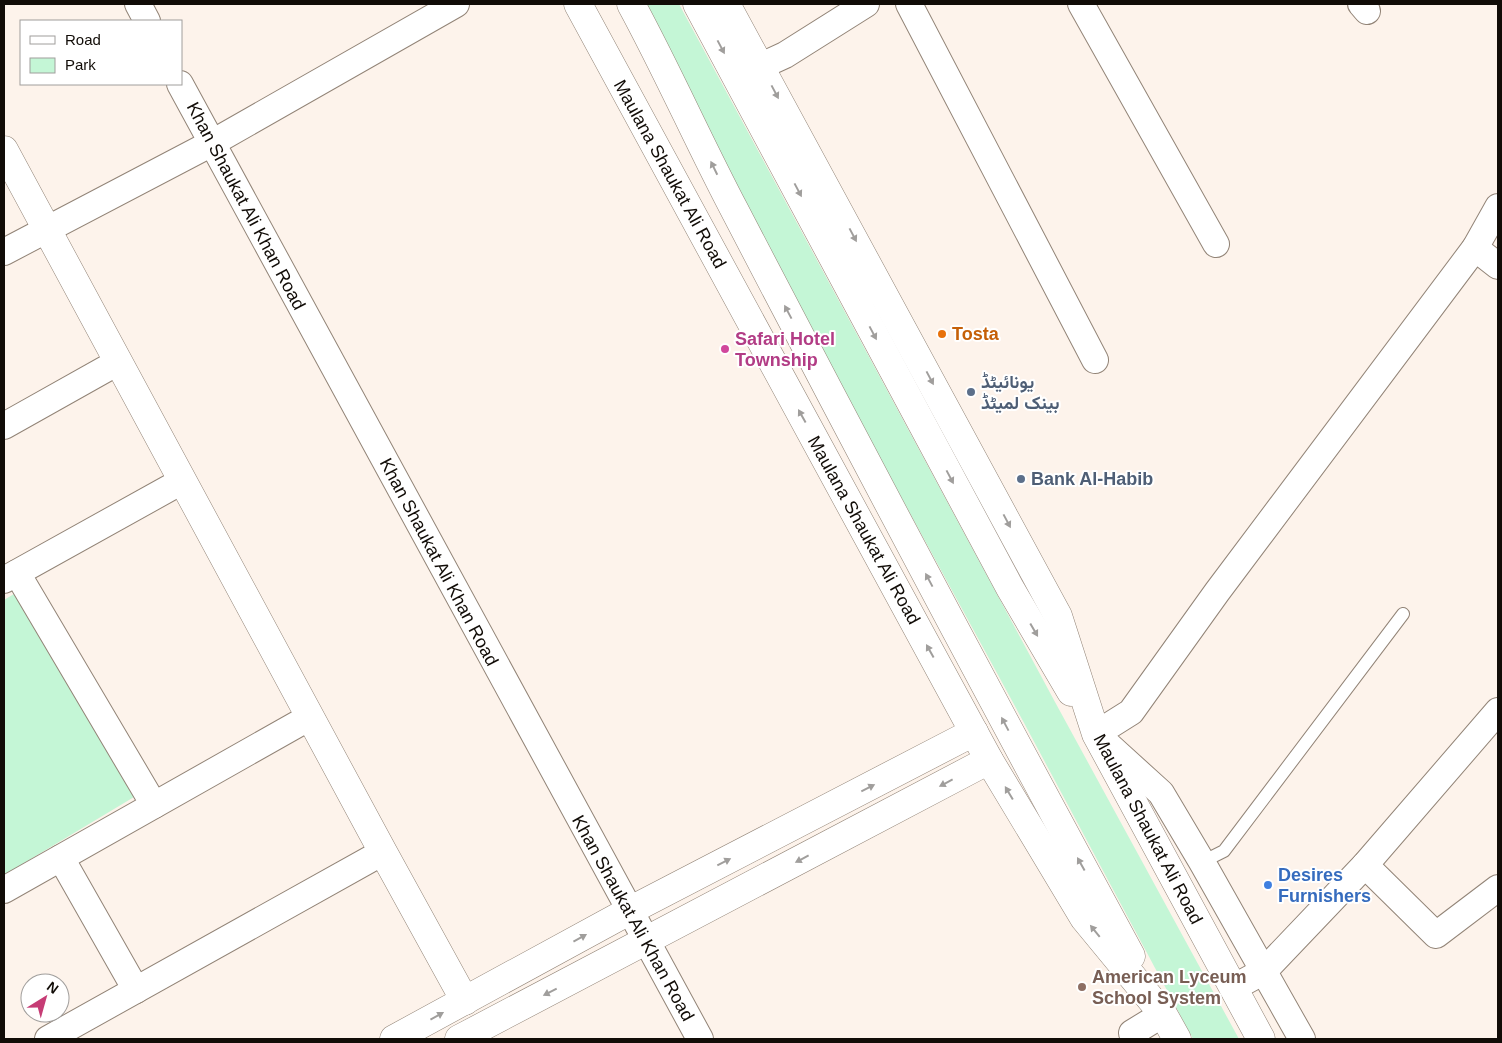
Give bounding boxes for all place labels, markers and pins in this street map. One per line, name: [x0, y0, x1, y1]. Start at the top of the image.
place label: Tosta: [952, 324, 1000, 344]
marker: Tosta: [936, 328, 948, 340]
place label: Safari Hotel Township: [735, 329, 835, 370]
marker: Safari Hotel Township: [719, 343, 731, 355]
place label: یونائیٹڈ بینک لمیٹڈ: [981, 372, 1059, 414]
marker: یونائیٹڈ بینک لمیٹڈ: [965, 386, 977, 398]
place label: Bank Al-Habib: [1031, 469, 1153, 489]
marker: Bank Al-Habib: [1015, 473, 1027, 485]
place label: Desires Furnishers: [1278, 865, 1371, 906]
marker: Desires Furnishers: [1262, 879, 1274, 891]
place label: American Lyceum School System: [1092, 967, 1246, 1008]
marker: American Lyceum School System: [1076, 981, 1088, 993]

